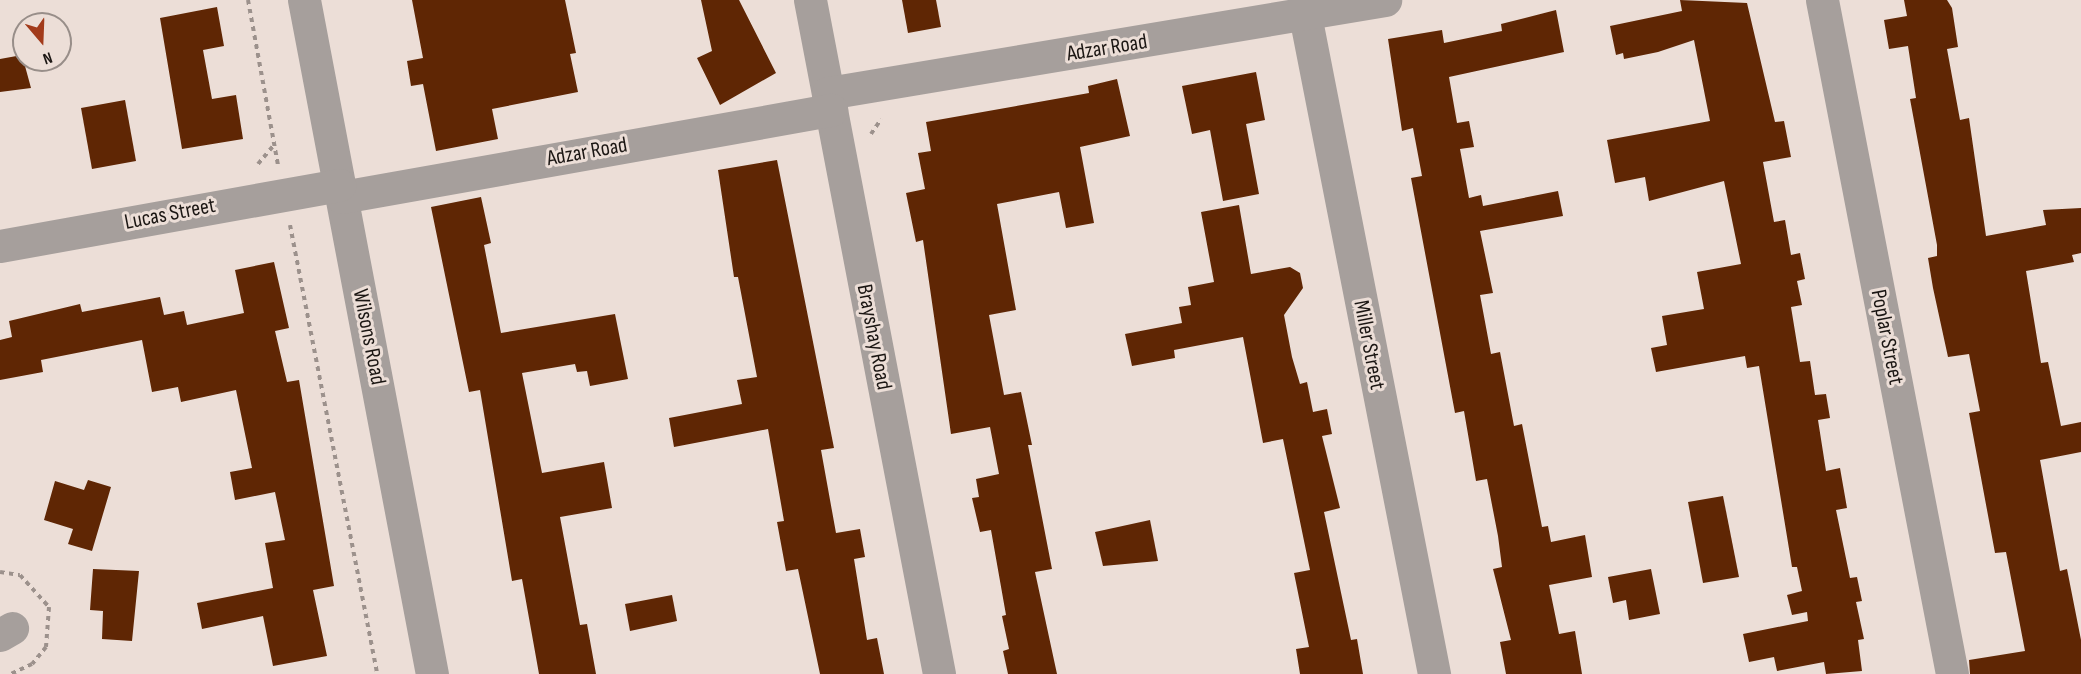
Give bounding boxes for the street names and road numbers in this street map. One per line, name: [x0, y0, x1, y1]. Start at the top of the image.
street label: Adzar Road: [1065, 29, 1149, 67]
street label: Adzar Road: [545, 132, 629, 172]
street label: Lucas Street: [122, 192, 218, 236]
street label: Brayshay Road: [851, 282, 897, 392]
street label: Wilsons Road: [347, 287, 391, 387]
street label: Poplar Street: [1865, 287, 1909, 387]
street label: Miller Street: [1347, 298, 1391, 392]

